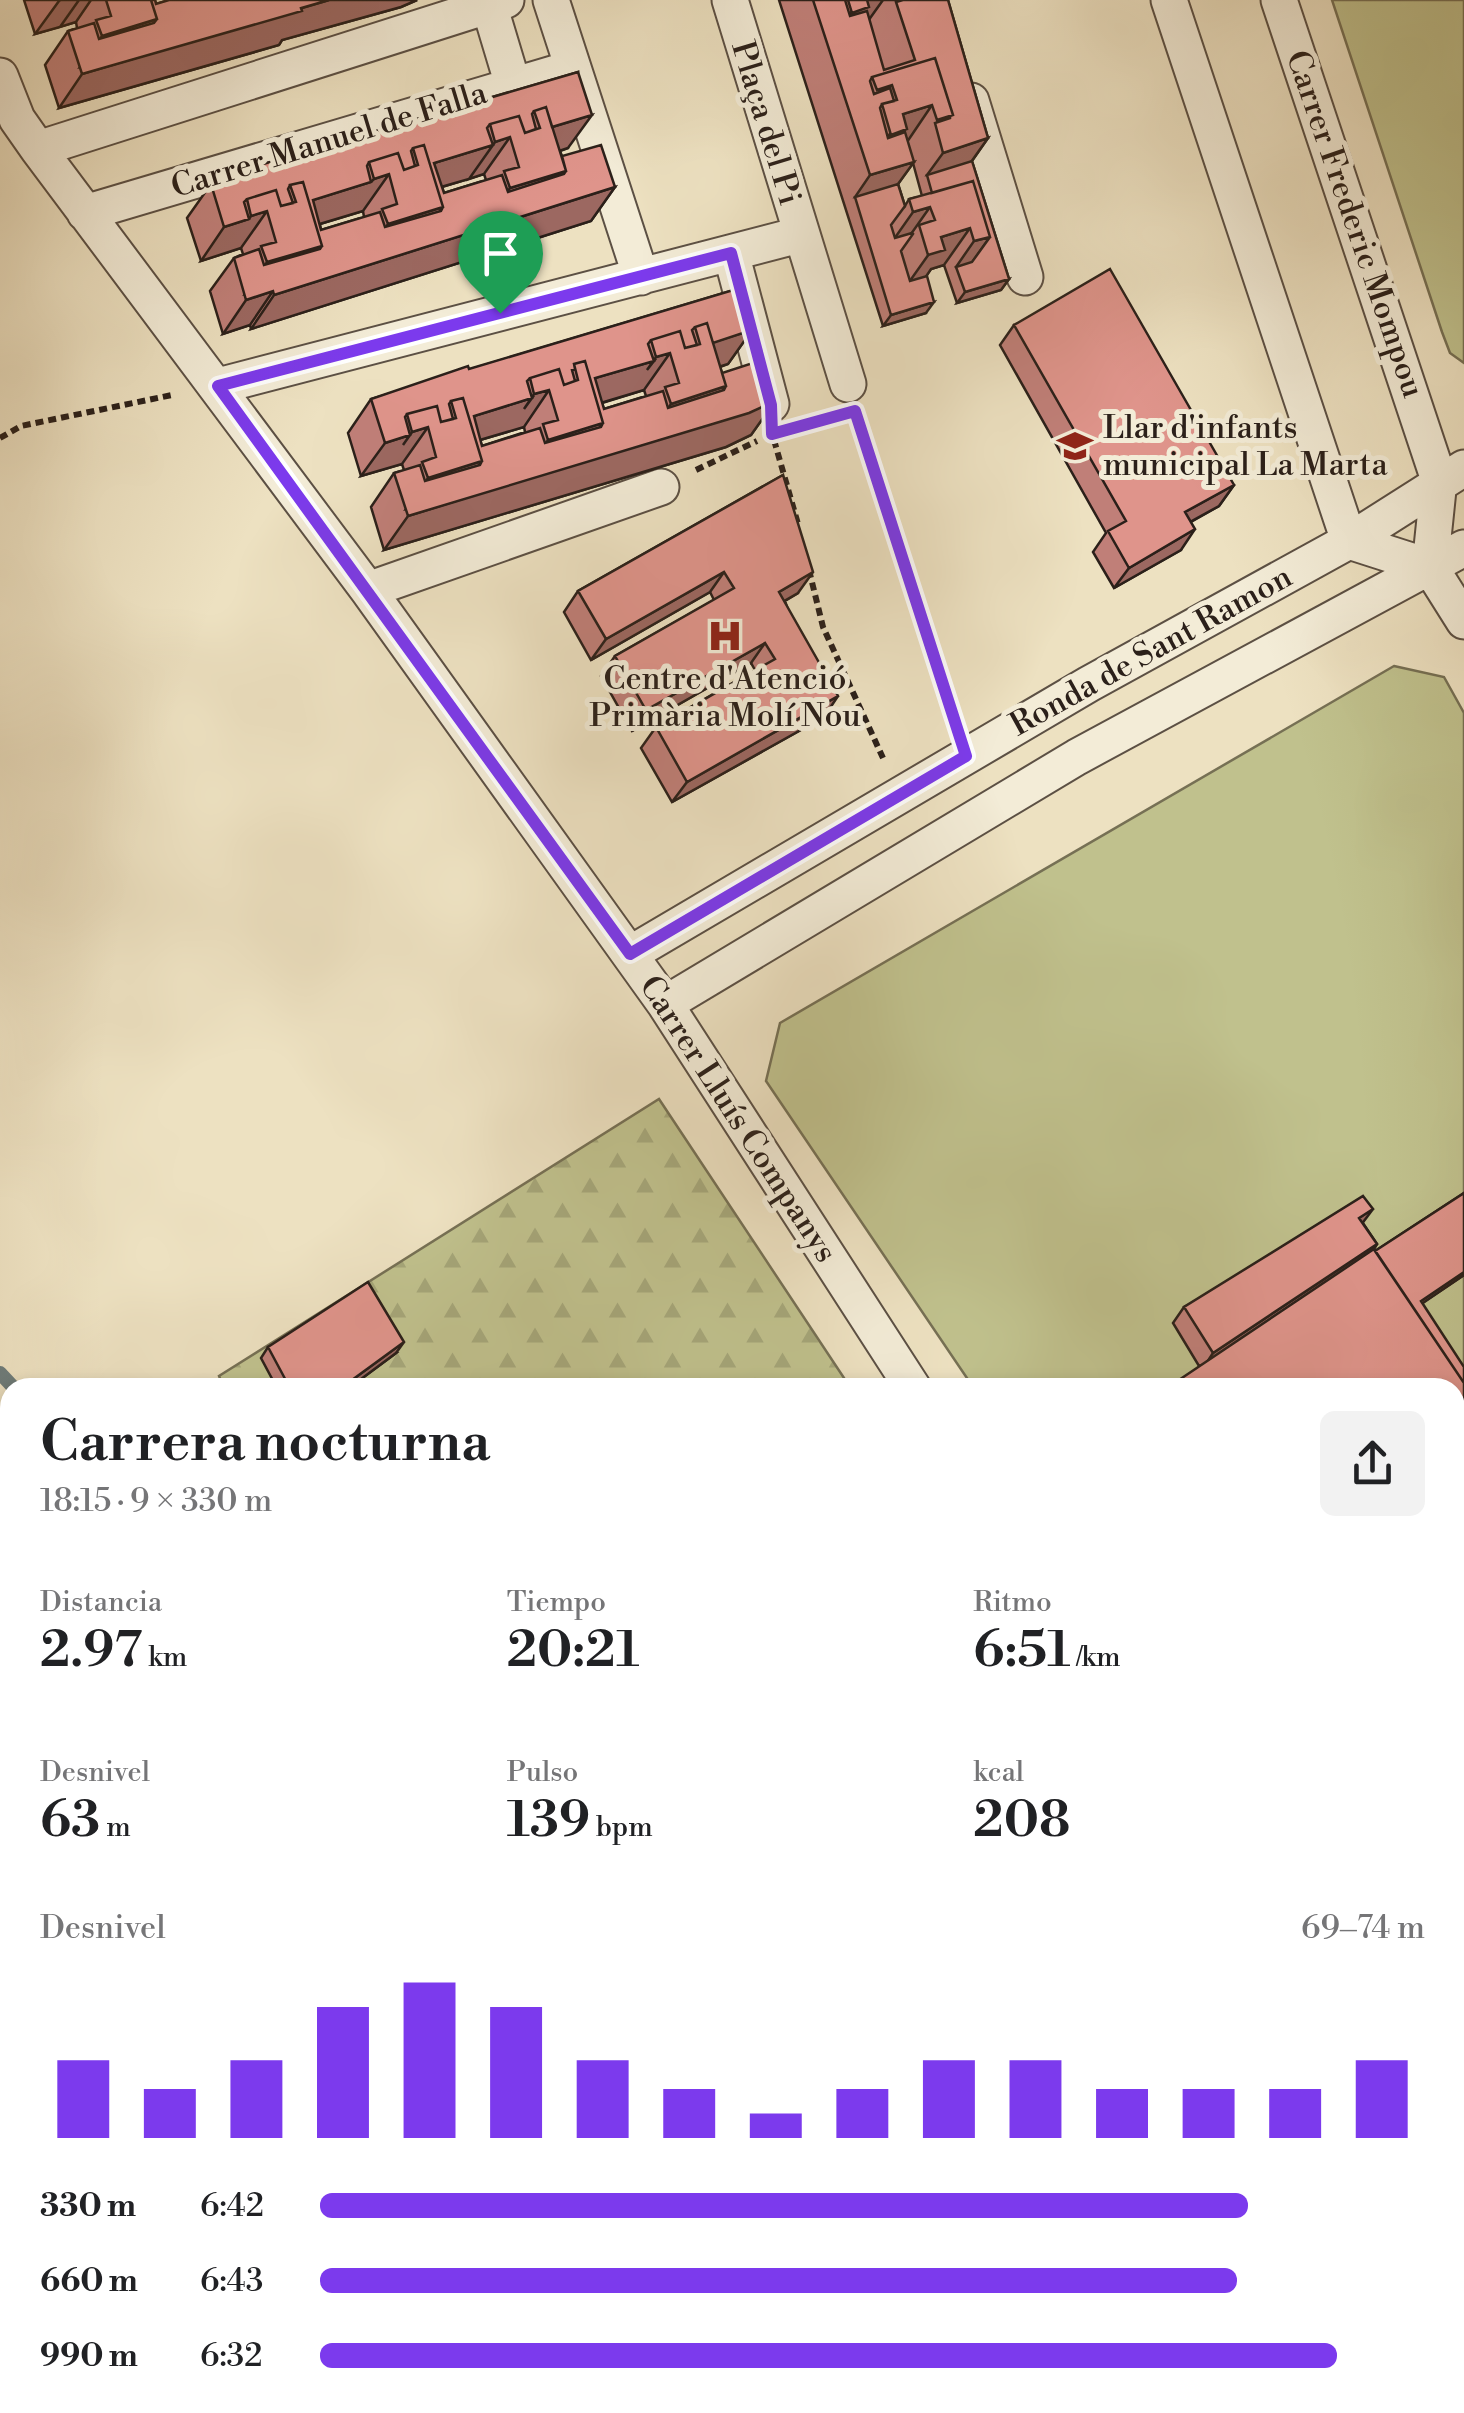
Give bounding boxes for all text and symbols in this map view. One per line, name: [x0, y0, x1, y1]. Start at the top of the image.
street label: Plaça del Pi: [722, 36, 810, 210]
street label: Carrer Frederic Mompou: [1277, 45, 1433, 403]
street label: Carrer Manuel de Falla: [166, 73, 492, 207]
pin: [458, 211, 543, 314]
icon: arrive: [473, 226, 528, 281]
place label: Llar d'infants municipal La Marta: [1103, 408, 1388, 485]
school or university icon: Llar d'infants municipal La Marta: [1056, 427, 1094, 465]
street label: Ronda de Sant Ramon: [1003, 557, 1299, 745]
hospital icon: Centre d'Atenció Primària Molí Nou: [706, 617, 744, 655]
place label: Centre d'Atenció Primària Molí Nou: [589, 659, 861, 736]
street label: Carrer Lluís Companys: [630, 968, 846, 1270]
text: Carrera nocturna: [40, 1409, 490, 1478]
button: share: [1320, 1411, 1425, 1516]
text: 18:15 · 9 × 330 m: [40, 1481, 272, 1521]
text: Distancia: [40, 1585, 162, 1620]
text: Tiempo: [507, 1585, 606, 1620]
text: Ritmo: [973, 1585, 1052, 1620]
text: 2.97: [40, 1620, 142, 1682]
text: 20:21: [507, 1620, 639, 1682]
text: 6:51: [973, 1620, 1070, 1682]
text: km: [142, 1640, 187, 1675]
text: /km: [1070, 1640, 1121, 1675]
text: Desnivel: [40, 1755, 150, 1790]
text: Pulso: [507, 1755, 578, 1790]
text: kcal: [973, 1755, 1024, 1790]
text: 63: [40, 1790, 100, 1852]
text: 139: [507, 1790, 590, 1852]
text: 208: [973, 1790, 1070, 1852]
text: m: [100, 1810, 131, 1845]
text: bpm: [590, 1810, 653, 1845]
text: Desnivel: [40, 1908, 166, 1948]
text: 69–74 m: [1301, 1908, 1425, 1948]
text: 330 m: [40, 2186, 136, 2226]
text: 6:42: [200, 2186, 264, 2226]
text: 660 m: [40, 2261, 138, 2301]
text: 6:43: [200, 2261, 263, 2301]
text: 990 m: [40, 2336, 138, 2376]
text: 6:32: [200, 2336, 263, 2376]

